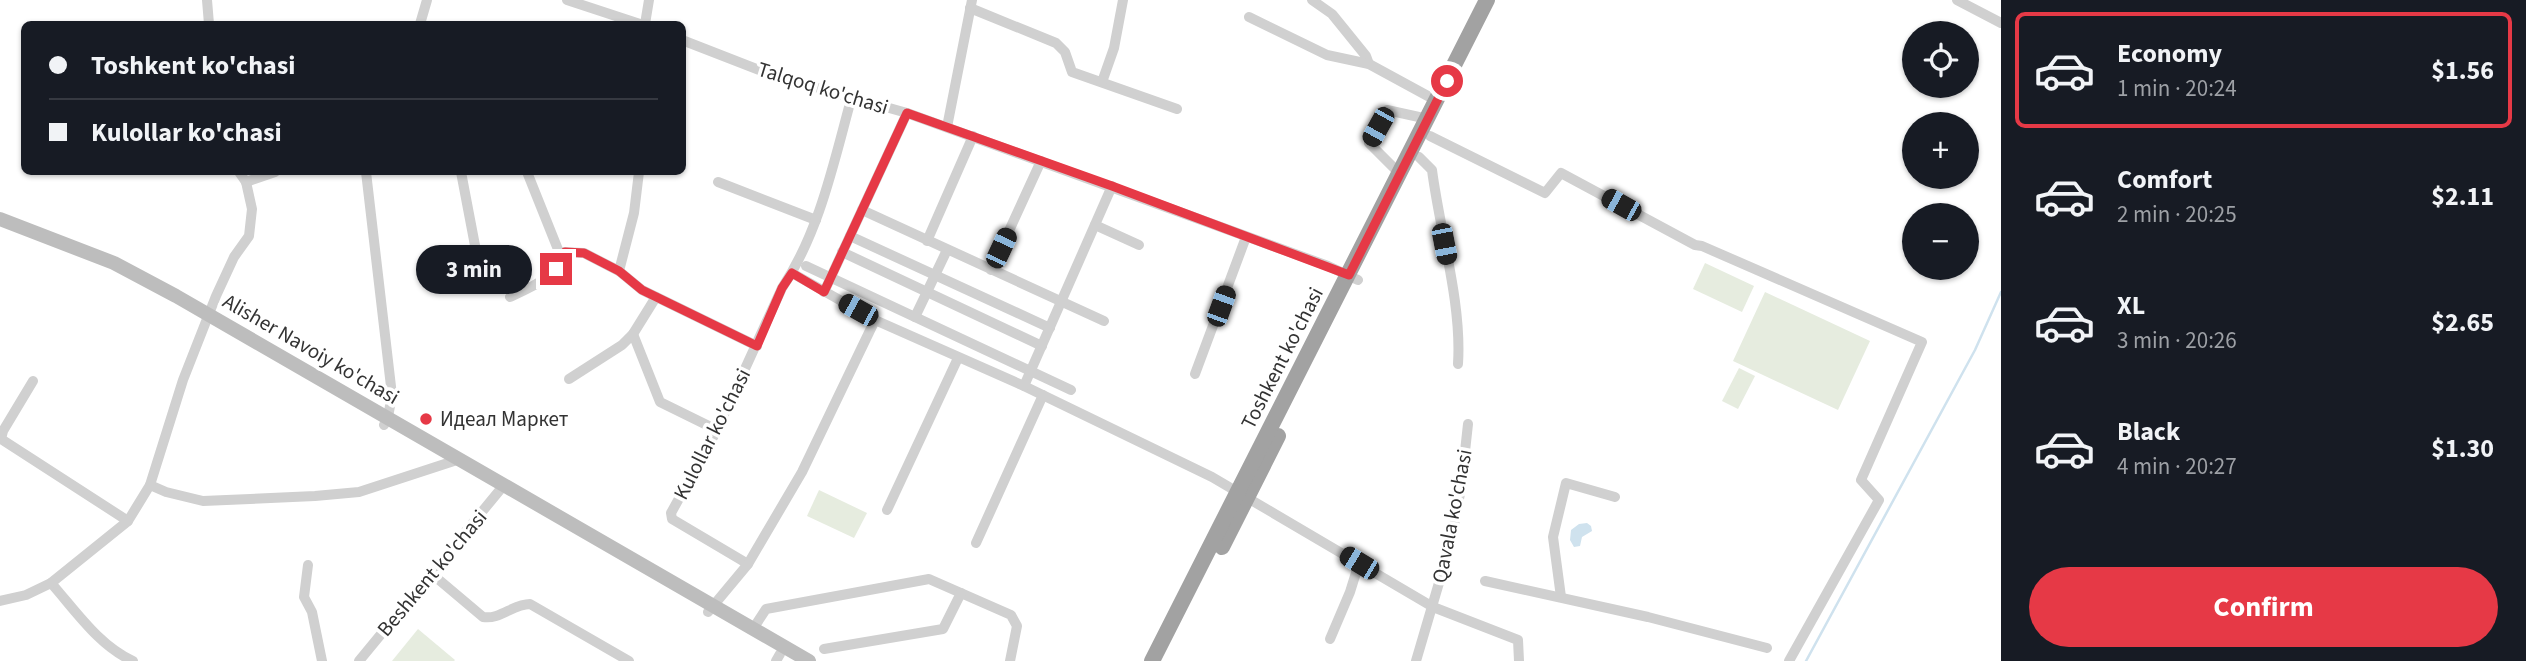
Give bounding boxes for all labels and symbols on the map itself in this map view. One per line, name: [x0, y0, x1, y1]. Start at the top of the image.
street label: Talqoq ko'chasi: [754, 54, 892, 122]
route start: [1431, 65, 1463, 97]
car: [1359, 104, 1398, 150]
car: [1598, 186, 1645, 224]
car: [1430, 221, 1459, 267]
car: [983, 225, 1020, 271]
callout: 3 min: [416, 244, 532, 294]
route end: [540, 253, 572, 285]
street label: Toshkent ko'chasi: [1233, 282, 1331, 434]
car: [1204, 283, 1239, 329]
street label: Alisher Navoiy ko'chasi: [217, 286, 405, 412]
car: [835, 291, 882, 329]
street label: Kulollar ko'chasi: [666, 363, 758, 505]
place label: Идеал Маркет: [440, 404, 569, 434]
marker: Идеал Маркет: [418, 411, 434, 427]
street label: Qavala ko'chasi: [1424, 447, 1480, 585]
street label: Beshkent ko'chasi: [370, 503, 494, 643]
car: [1336, 543, 1383, 583]

